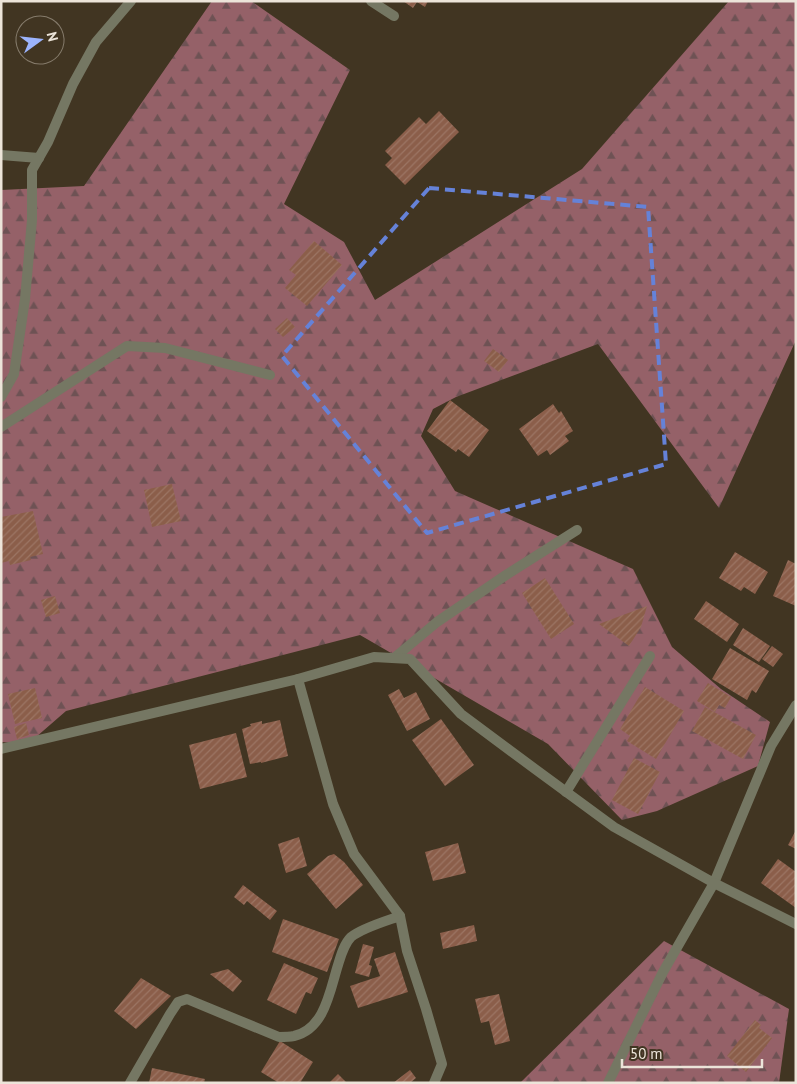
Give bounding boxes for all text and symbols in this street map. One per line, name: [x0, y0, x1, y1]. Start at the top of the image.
north arrow: [15, 15, 65, 65]
text: N: [43, 30, 62, 43]
scale bar: [622, 1036, 762, 1068]
text: 50 m: [630, 1044, 663, 1063]

